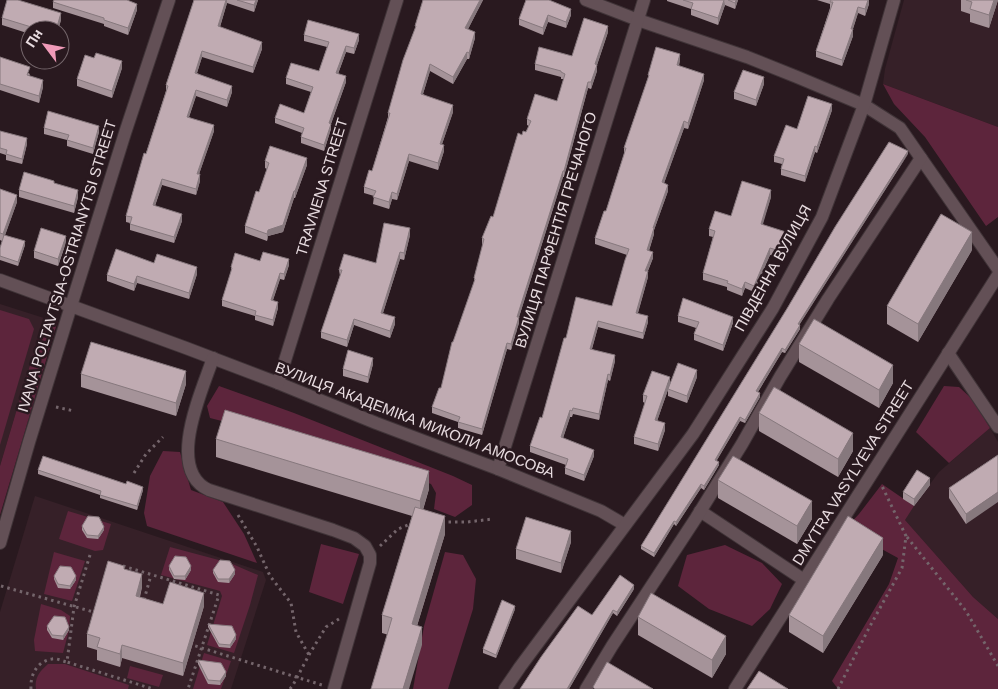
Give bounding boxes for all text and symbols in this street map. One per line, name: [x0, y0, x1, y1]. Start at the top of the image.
north arrow: [20, 20, 70, 70]
text: Пн: [22, 26, 46, 50]
street label: ВУЛИЦЯ ПАРФЕНТІЯ ГРЕЧАНОГО: [511, 110, 600, 350]
street label: TRAVNENA STREET: [292, 116, 351, 258]
street label: IVANA POLTAVTSIA-OSTRIANYTSI STREET: [14, 118, 119, 414]
street label: ПІВДЕННА ВУЛИЦЯ: [731, 202, 814, 334]
street label: ВУЛИЦЯ АКАДЕМІКА МИКОЛИ АМОСОВА: [273, 358, 557, 481]
street label: DMYTRA VASYLYEVA STREET: [789, 377, 917, 568]

